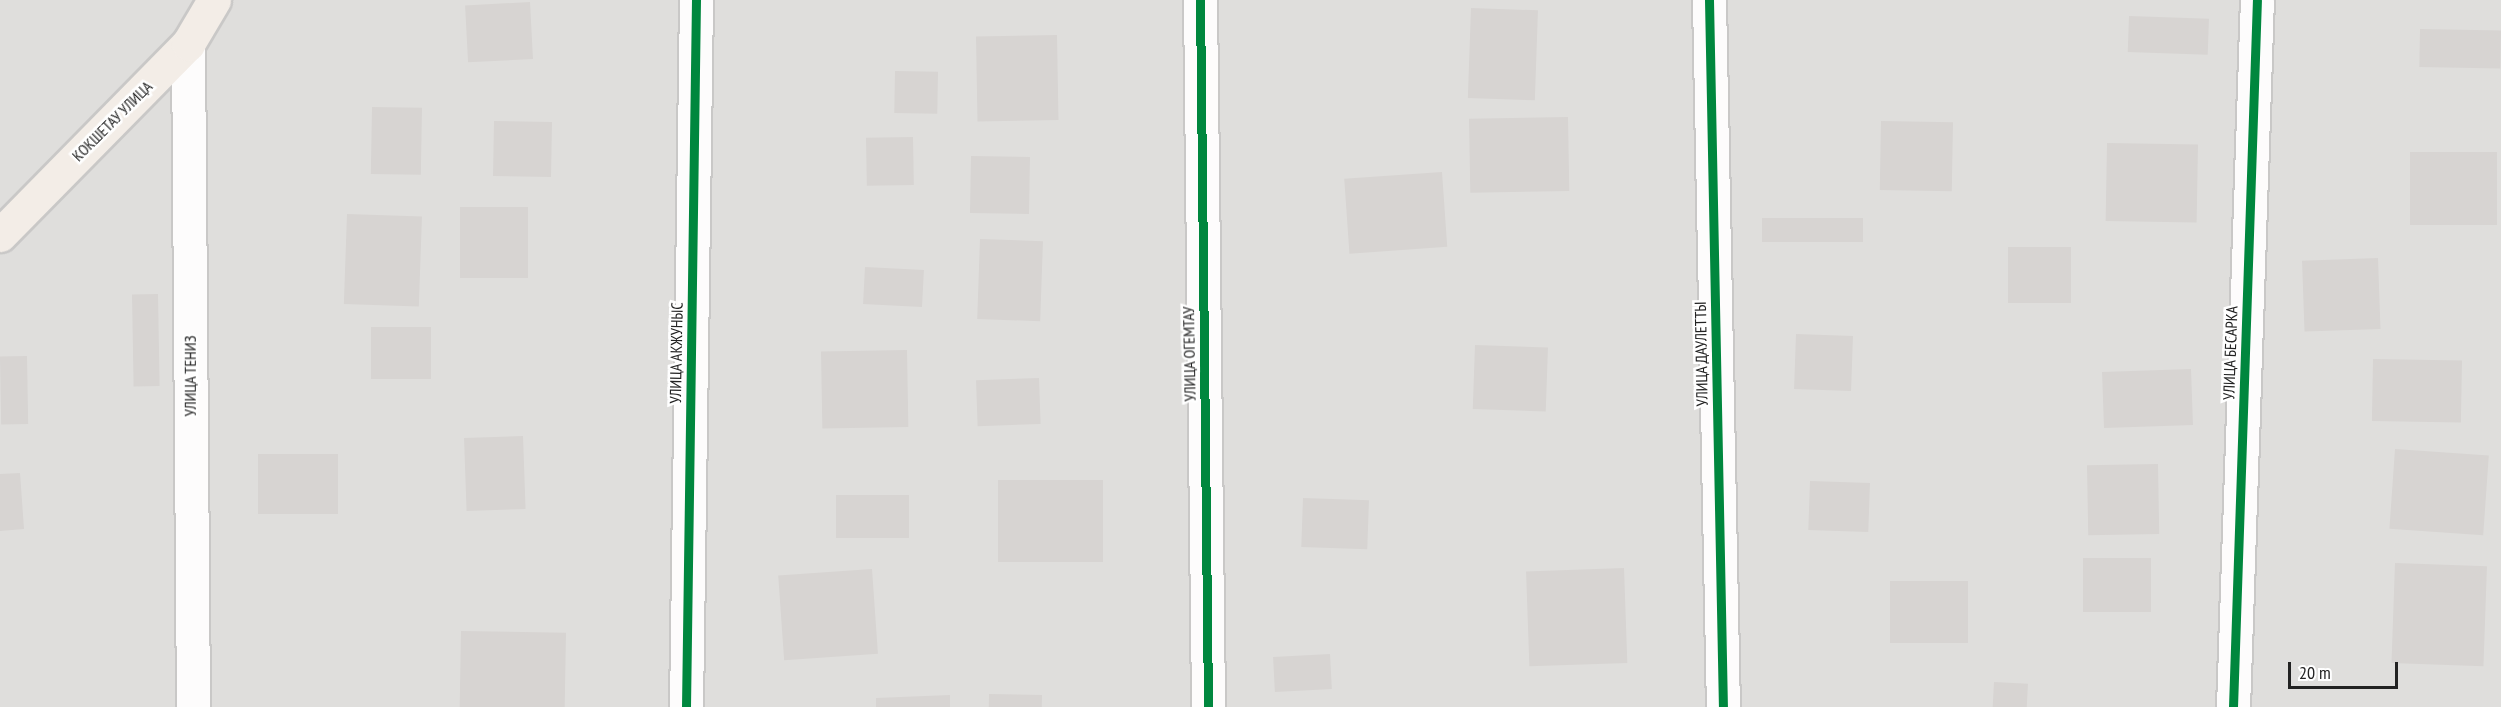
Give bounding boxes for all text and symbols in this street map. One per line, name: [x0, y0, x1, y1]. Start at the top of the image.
street label: КОКШЕТАУ УЛИЦА: [68, 77, 156, 165]
street label: УЛИЦА ДАУЛЕТТЫ: [1690, 301, 1712, 407]
street label: УЛИЦА АКЖУНЫС: [666, 302, 686, 404]
street label: УЛИЦА БЕСАРКА: [2219, 305, 2241, 401]
street label: УЛИЦА ОГЕМТАУ: [1179, 306, 1199, 402]
street label: УЛИЦА ТЕНИЗ: [180, 335, 200, 417]
scale bar: [2291, 650, 2400, 688]
text: 20 m: [2299, 661, 2331, 684]

